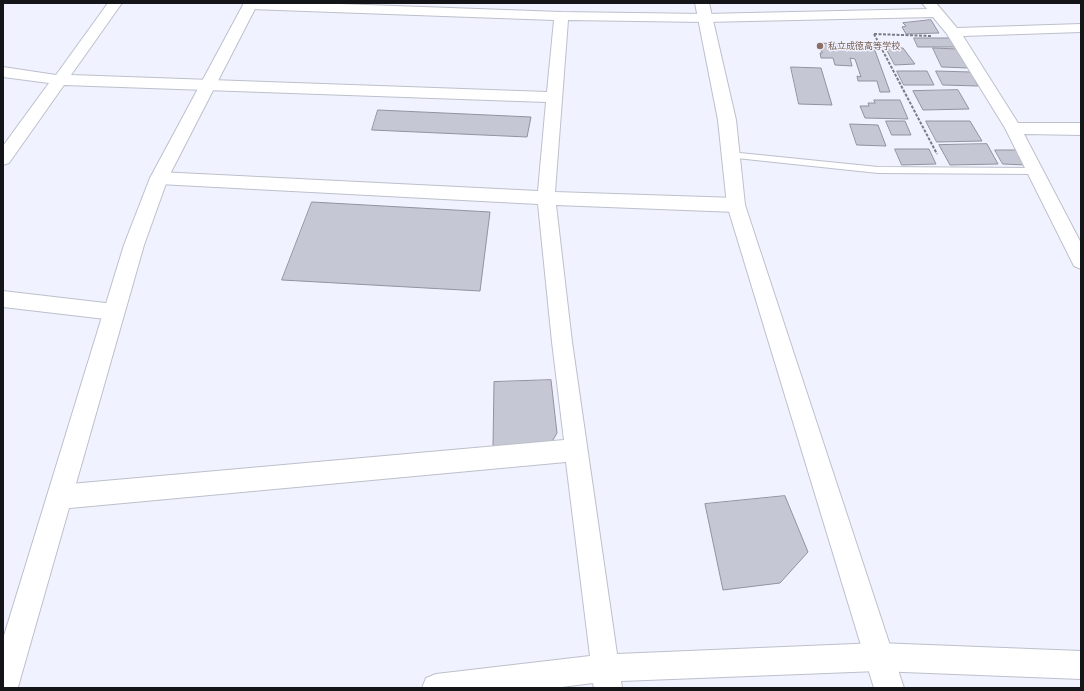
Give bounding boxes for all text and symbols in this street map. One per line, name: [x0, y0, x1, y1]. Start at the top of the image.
marker: 私立成徳高等学校: [815, 41, 825, 51]
place label: 私立成徳高等学校: [828, 41, 900, 51]

